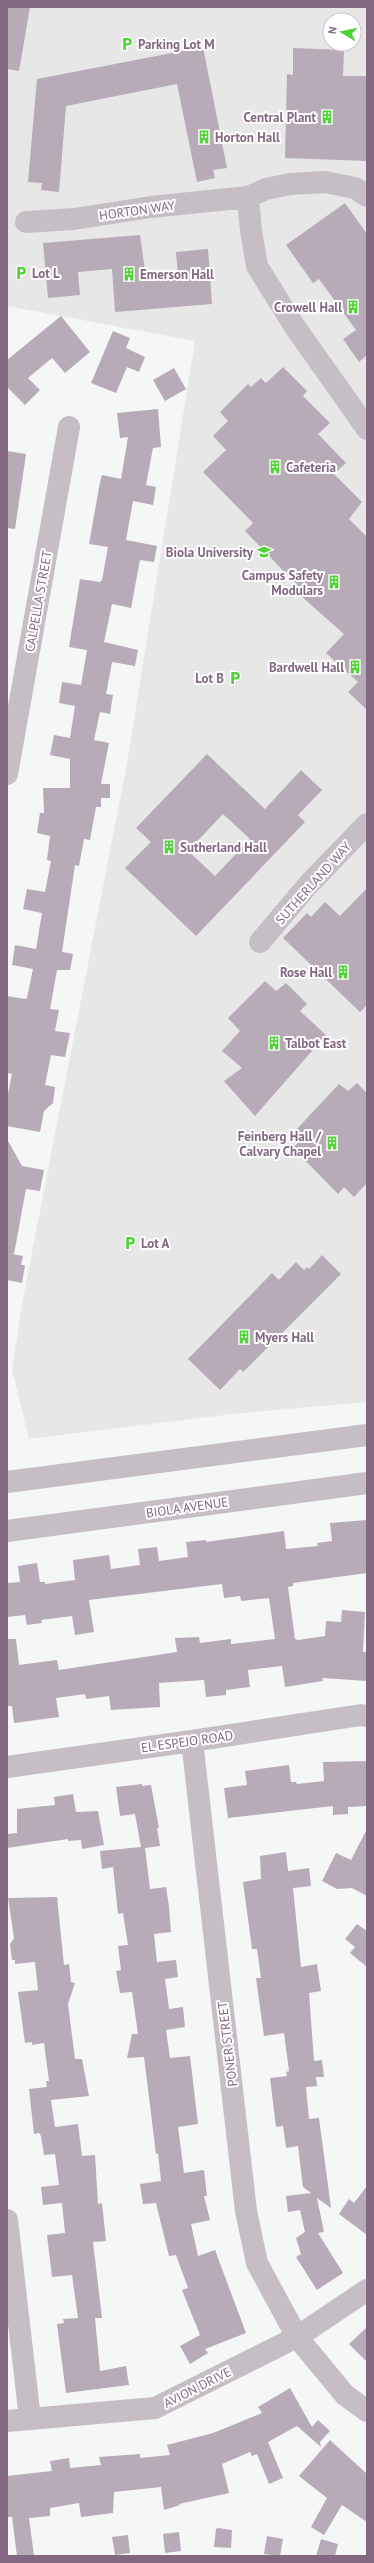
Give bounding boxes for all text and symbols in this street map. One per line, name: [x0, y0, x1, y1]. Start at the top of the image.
north arrow: [322, 12, 362, 52]
text: N: [325, 25, 340, 35]
parking icon: Parking Lot M: [119, 36, 135, 52]
place label: Parking Lot M: [138, 36, 215, 53]
place label: Central Plant: [244, 109, 316, 126]
building icon: Central Plant: [319, 109, 335, 125]
building icon: Horton Hall: [196, 129, 212, 145]
place label: Horton Hall: [215, 129, 280, 146]
street label: HORTON WAY: [98, 197, 177, 224]
parking icon: Lot L: [13, 265, 29, 281]
place label: Lot L: [32, 265, 60, 282]
building icon: Emerson Hall: [121, 266, 137, 282]
place label: Emerson Hall: [140, 266, 214, 283]
place label: Crowell Hall: [274, 299, 342, 316]
building icon: Crowell Hall: [345, 299, 361, 315]
building icon: Cafeteria: [267, 459, 283, 475]
place label: Cafeteria: [286, 459, 336, 476]
place label: Biola University: [166, 544, 254, 561]
school or university icon: Biola University: [256, 544, 272, 560]
street label: CALPELLA STREET: [21, 549, 56, 653]
place label: Campus Safety Modulars: [242, 567, 324, 599]
building icon: Campus Safety Modulars: [326, 574, 342, 590]
place label: Bardwell Hall: [269, 659, 344, 676]
building icon: Bardwell Hall: [347, 659, 363, 675]
place label: Lot B: [195, 670, 224, 687]
parking icon: Lot B: [227, 670, 243, 686]
street label: SUTHERLAND WAY: [272, 838, 355, 928]
building icon: Sutherland Hall: [161, 839, 177, 855]
place label: Sutherland Hall: [180, 839, 267, 856]
place label: Rose Hall: [280, 964, 332, 981]
building icon: Rose Hall: [335, 964, 351, 980]
building icon: Talbot East: [266, 1035, 282, 1051]
place label: Talbot East: [285, 1035, 347, 1052]
place label: Feinberg Hall / Calvary Chapel: [238, 1128, 322, 1160]
building icon: Feinberg Hall / Calvary Chapel: [324, 1135, 340, 1151]
parking icon: Lot A: [122, 1235, 138, 1251]
place label: Lot A: [141, 1235, 170, 1252]
building icon: Myers Hall: [236, 1329, 252, 1345]
place label: Myers Hall: [255, 1329, 314, 1346]
street label: BIOLA AVENUE: [145, 1493, 229, 1522]
street label: EL ESPEJO ROAD: [140, 1727, 234, 1756]
street label: PONER STREET: [214, 2000, 241, 2088]
street label: AVION DRIVE: [161, 2363, 234, 2412]

